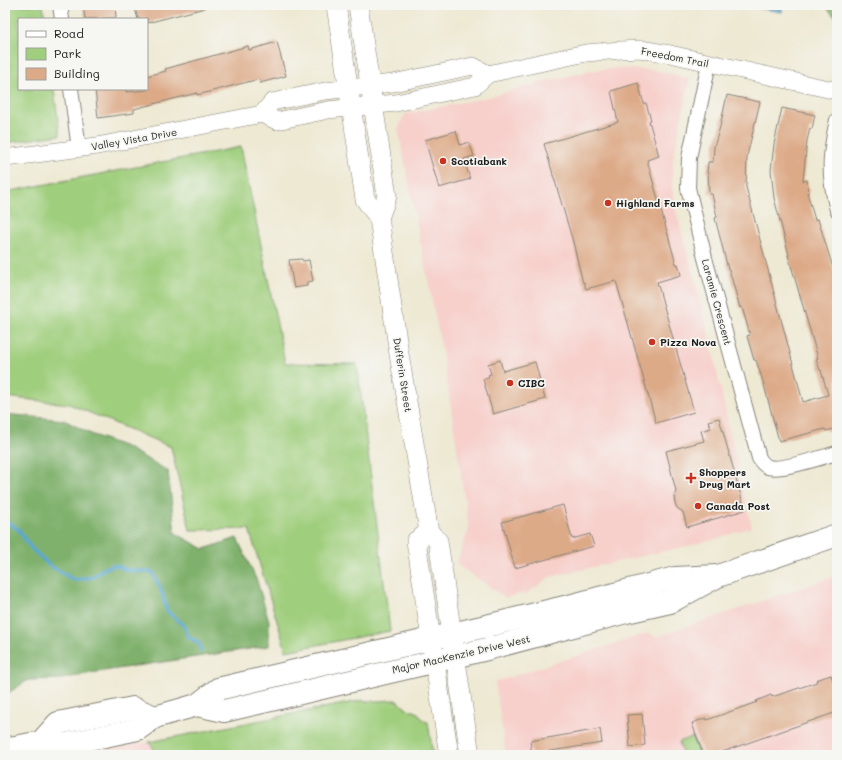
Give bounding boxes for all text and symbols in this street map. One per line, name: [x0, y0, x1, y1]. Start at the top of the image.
legend: [18, 18, 148, 90]
text: Road: [54, 25, 84, 41]
street label: Freedom Trail: [640, 44, 710, 70]
text: Park: [54, 45, 81, 61]
text: Building: [54, 65, 100, 81]
street label: Valley Vista Drive: [90, 125, 178, 153]
place label: Scotiabank: [451, 154, 507, 168]
marker: Scotiabank: [438, 156, 448, 166]
place label: Highland Farms: [616, 196, 694, 210]
marker: Highland Farms: [603, 198, 613, 208]
street label: Laramie Crescent: [699, 257, 735, 347]
place label: Pizza Nova: [660, 335, 716, 349]
street label: Dufferin Street: [390, 337, 416, 413]
marker: Pizza Nova: [647, 337, 657, 347]
place label: CIBC: [518, 376, 545, 390]
marker: CIBC: [505, 378, 515, 388]
place label: Shoppers Drug Mart: [699, 465, 751, 491]
marker: Shoppers Drug Mart: [686, 473, 696, 483]
place label: Canada Post: [706, 499, 770, 513]
marker: Canada Post: [693, 501, 703, 511]
street label: Major MacKenzie Drive West: [391, 631, 531, 677]

